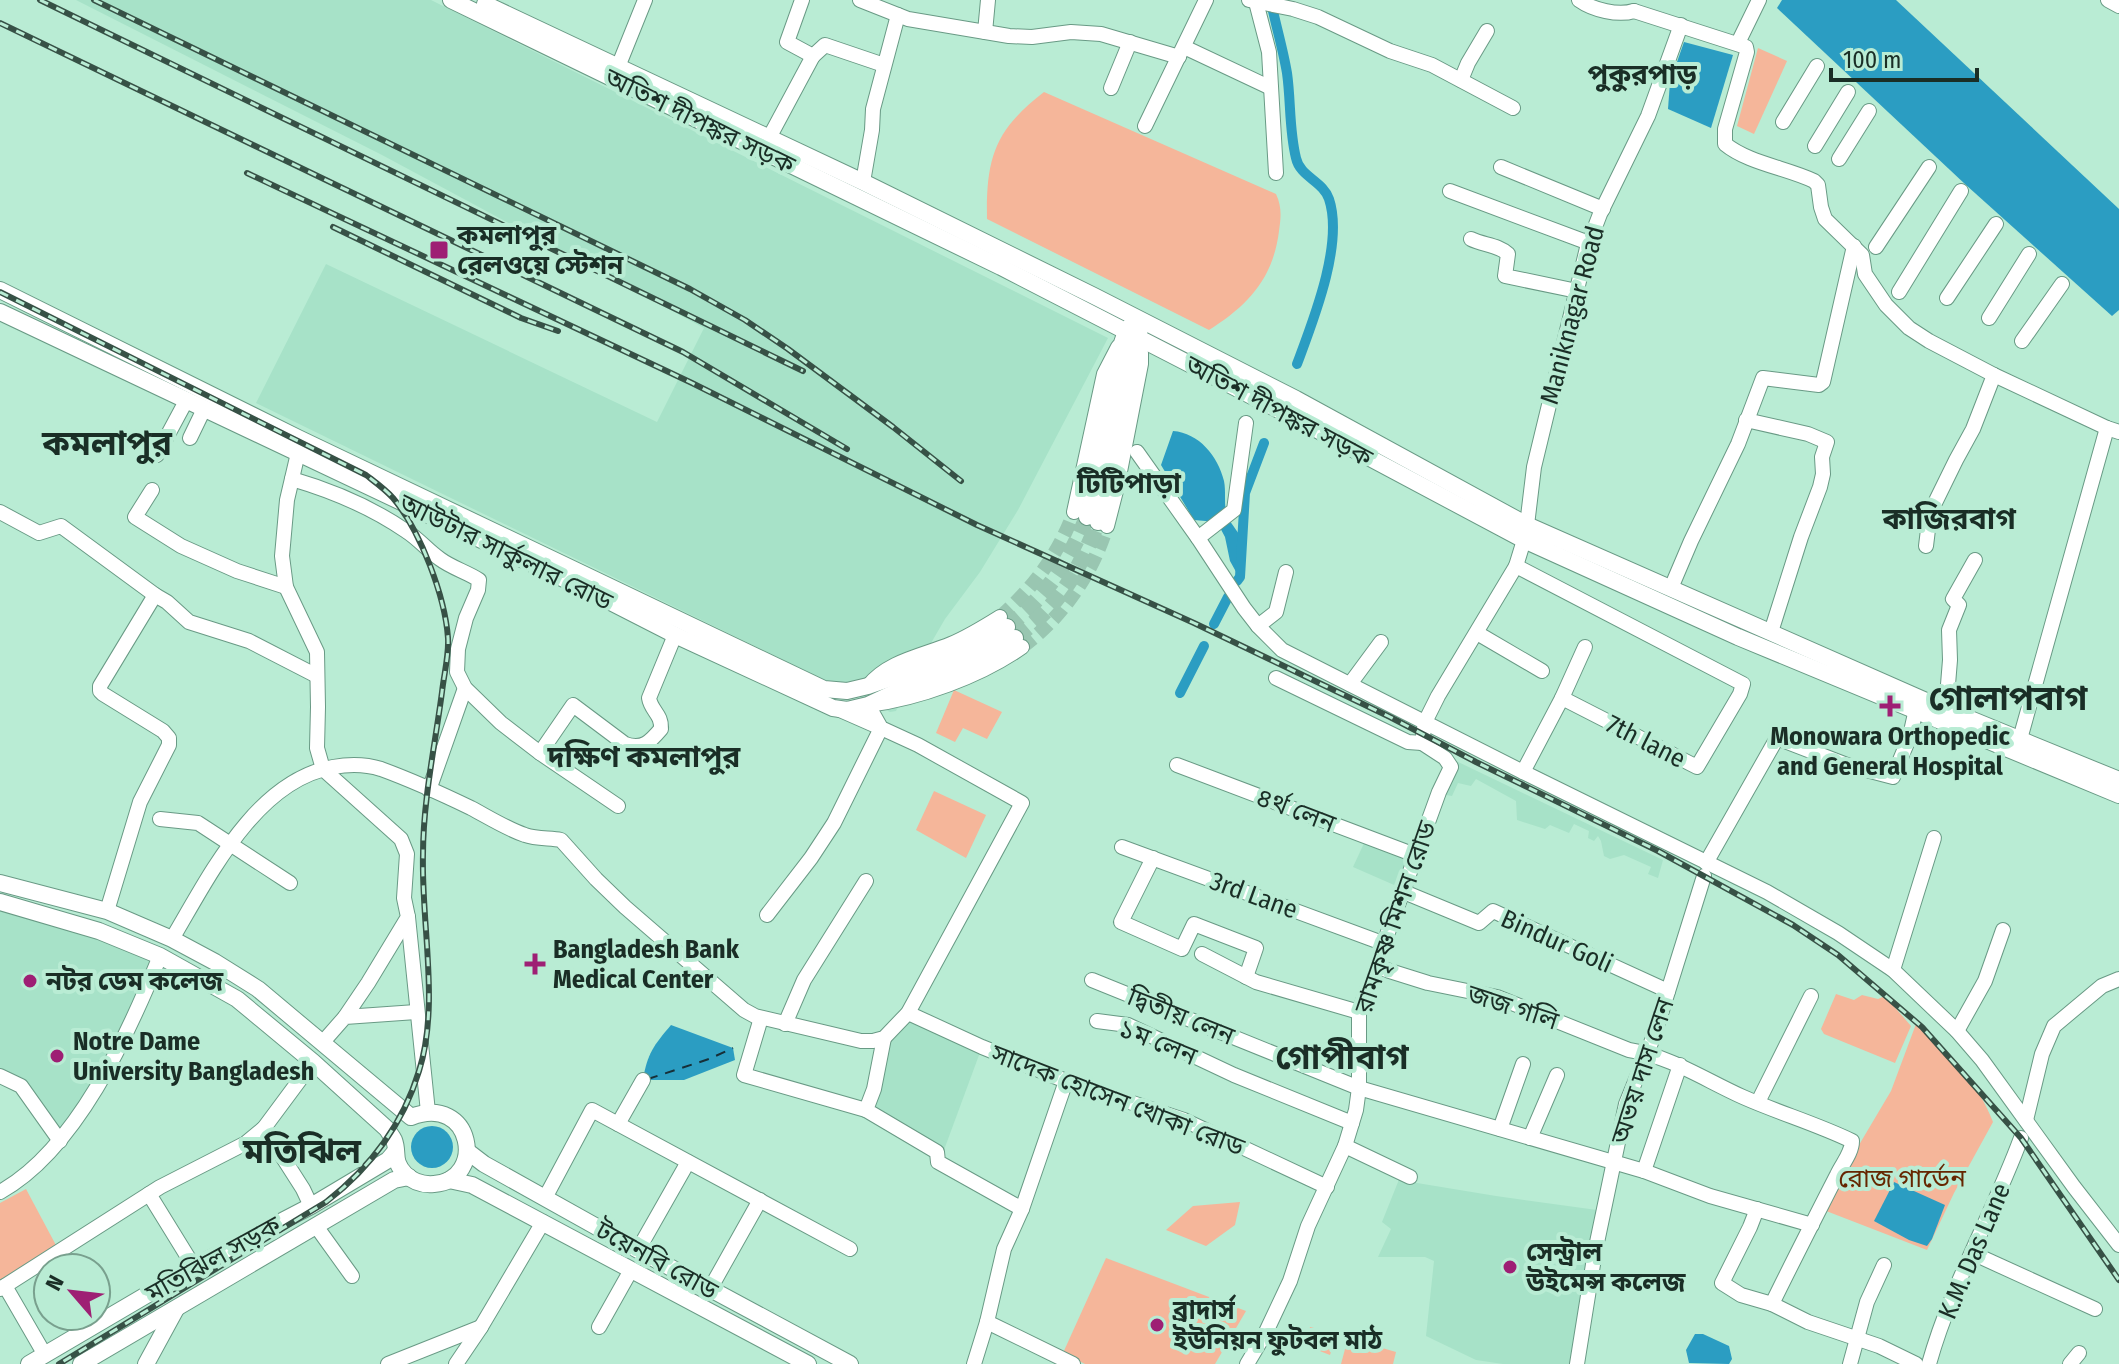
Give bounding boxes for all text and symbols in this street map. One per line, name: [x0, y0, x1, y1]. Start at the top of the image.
scale bar: [1831, 32, 1977, 82]
text: 100 m: [1843, 46, 1901, 74]
district label: পুকুরপাড়: [1587, 58, 1697, 92]
street label: অতিশ দীপঙ্কর সড়ক: [599, 62, 801, 181]
place label: কমলাপুর রেলওয়ে স্টেশন: [456, 220, 624, 281]
street label: Maniknagar Road: [1534, 223, 1611, 408]
marker: কমলাপুর রেলওয়ে স্টেশন: [428, 239, 450, 261]
street label: অতিশ দীপঙ্কর সড়ক: [1179, 349, 1379, 474]
district label: কমলাপুর: [41, 423, 172, 464]
district label: টিটিপাড়া: [1076, 467, 1182, 500]
street label: আউটার সার্কুলার রোড: [393, 487, 618, 618]
district label: কাজিরবাগ: [1881, 501, 2016, 537]
district label: গোলাপবাগ: [1928, 678, 2088, 719]
marker: Monowara Orthopedic and General Hospital: [1879, 695, 1901, 717]
street label: 7th lane: [1601, 708, 1691, 775]
place label: Monowara Orthopedic and General Hospital: [1770, 721, 2010, 782]
district label: দক্ষিণ কমলাপুর: [547, 739, 741, 775]
street label: ৪র্থ লেন: [1252, 781, 1340, 840]
street label: রামকৃষ্ণ মিশন রোড: [1348, 817, 1443, 1018]
street label: 3rd Lane: [1206, 865, 1302, 926]
street label: Bindur Goli: [1496, 903, 1618, 980]
place label: Bangladesh Bank Medical Center: [553, 934, 740, 995]
marker: Bangladesh Bank Medical Center: [524, 953, 546, 975]
place label: নটর ডেম কলেজ: [45, 965, 224, 997]
marker: নটর ডেম কলেজ: [21, 972, 39, 990]
street label: জজ গলি: [1463, 978, 1563, 1037]
street label: দ্বিতীয় লেন: [1122, 981, 1239, 1052]
street label: অভয় দাস লেন: [1604, 994, 1681, 1149]
street label: ১ম লেন: [1114, 1013, 1202, 1072]
place label: Notre Dame University Bangladesh: [73, 1026, 314, 1087]
district label: গোপীবাগ: [1275, 1037, 1409, 1078]
street label: সাদেক হোসেন খোকা রোড: [986, 1038, 1249, 1163]
marker: Notre Dame University Bangladesh: [48, 1047, 66, 1065]
district label: মতিঝিল: [242, 1131, 362, 1172]
park label: রোজ গার্ডেন: [1838, 1163, 1966, 1194]
street label: K.M. Das Lane: [1932, 1179, 2017, 1324]
street label: মতিঝিল সড়ক: [139, 1209, 287, 1310]
street label: টয়েনবি রোড: [590, 1214, 723, 1307]
place label: সেন্ট্রাল উইমেন্স কলেজ: [1525, 1236, 1686, 1298]
north arrow: [32, 1252, 112, 1332]
marker: সেন্ট্রাল উইমেন্স কলেজ: [1501, 1258, 1519, 1276]
text: N: [40, 1271, 70, 1295]
place label: ব্রাদার্স ইউনিয়ন ফুটবল মাঠ: [1172, 1294, 1383, 1357]
marker: ব্রাদার্স ইউনিয়ন ফুটবল মাঠ: [1148, 1316, 1166, 1334]

